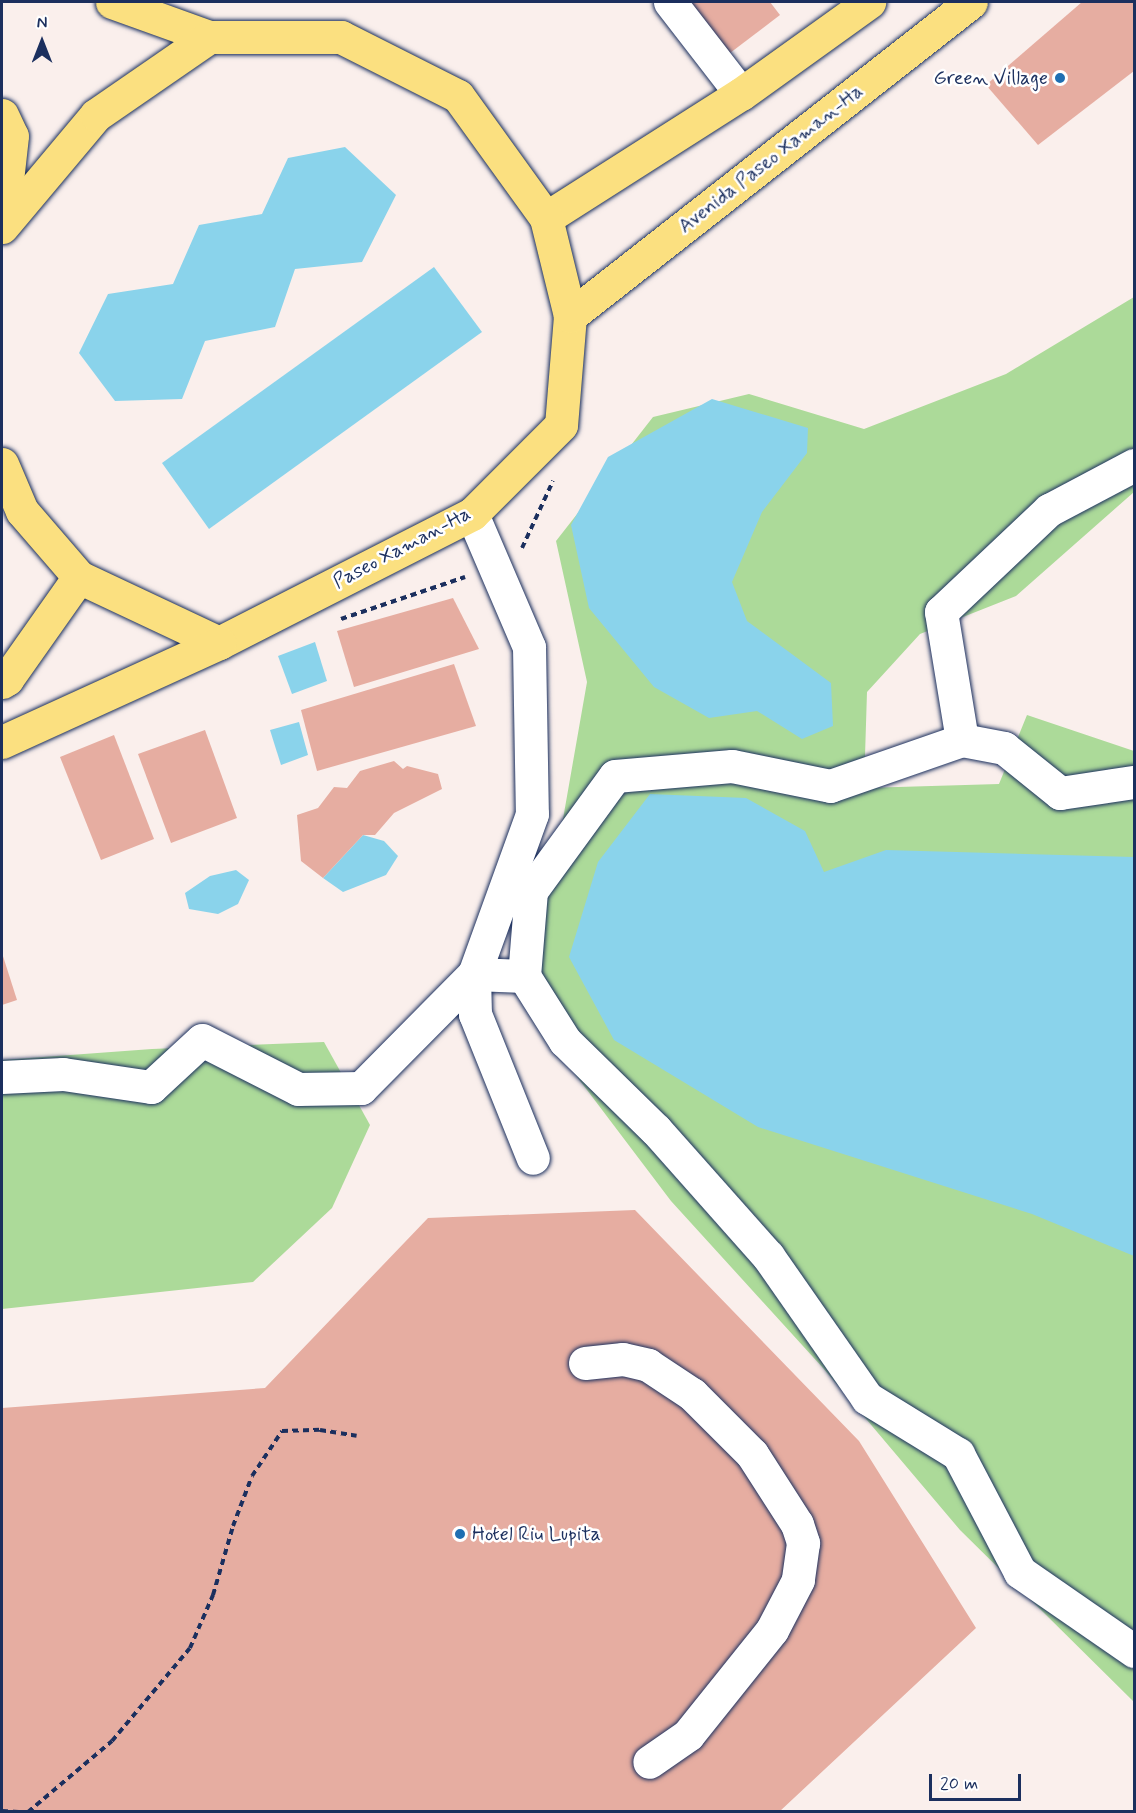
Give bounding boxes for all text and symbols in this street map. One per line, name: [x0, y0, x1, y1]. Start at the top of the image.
north arrow: [12, 12, 72, 72]
text: N: [37, 13, 47, 34]
place label: Green Village: [934, 66, 1048, 90]
marker: Green Village: [1053, 71, 1067, 85]
street label: Avenida Paseo Xaman-Ha: [675, 80, 867, 238]
street label: Paseo Xaman-Ha: [329, 502, 475, 594]
place label: Hotel Riu Lupita: [472, 1522, 602, 1546]
marker: Hotel Riu Lupita: [453, 1527, 467, 1541]
scale bar: [932, 1762, 1024, 1800]
text: 20 m: [940, 1772, 978, 1796]

